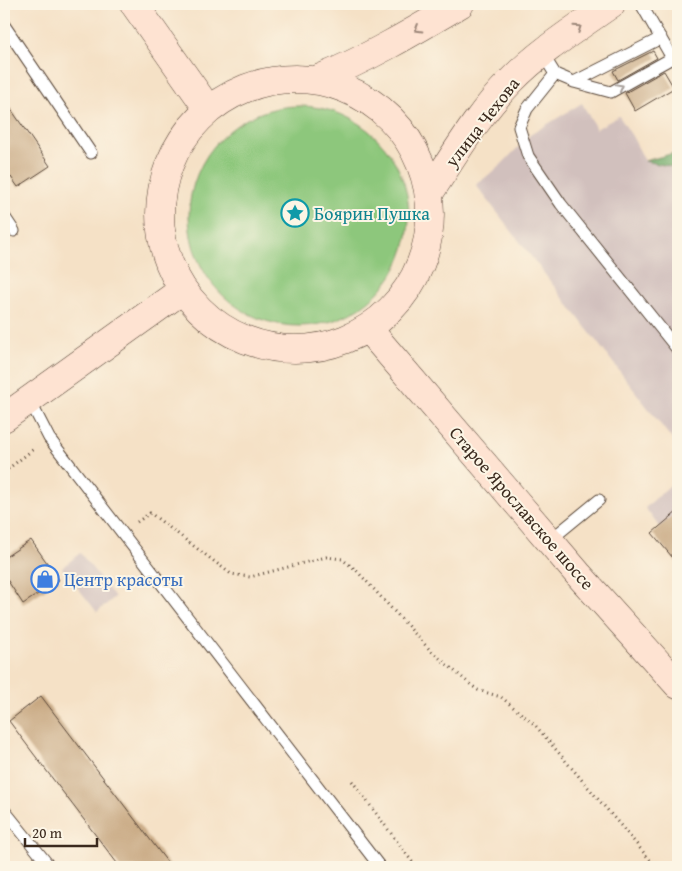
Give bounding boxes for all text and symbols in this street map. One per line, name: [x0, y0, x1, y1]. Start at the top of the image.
one-way arrow: [415, 23, 424, 33]
one-way arrow: [572, 25, 581, 33]
street label: улица Чехова: [438, 71, 526, 174]
one-way arrow: [615, 83, 624, 93]
place icon: Боярин Пушка: [280, 198, 310, 228]
place label: Боярин Пушка: [314, 200, 430, 227]
street label: Старое Ярославское шоссе: [443, 420, 601, 596]
shop icon: Центр красоты: [30, 564, 60, 594]
place label: Центр красоты: [64, 566, 183, 593]
scale bar: [25, 816, 98, 848]
text: 20 m: [32, 822, 63, 843]

